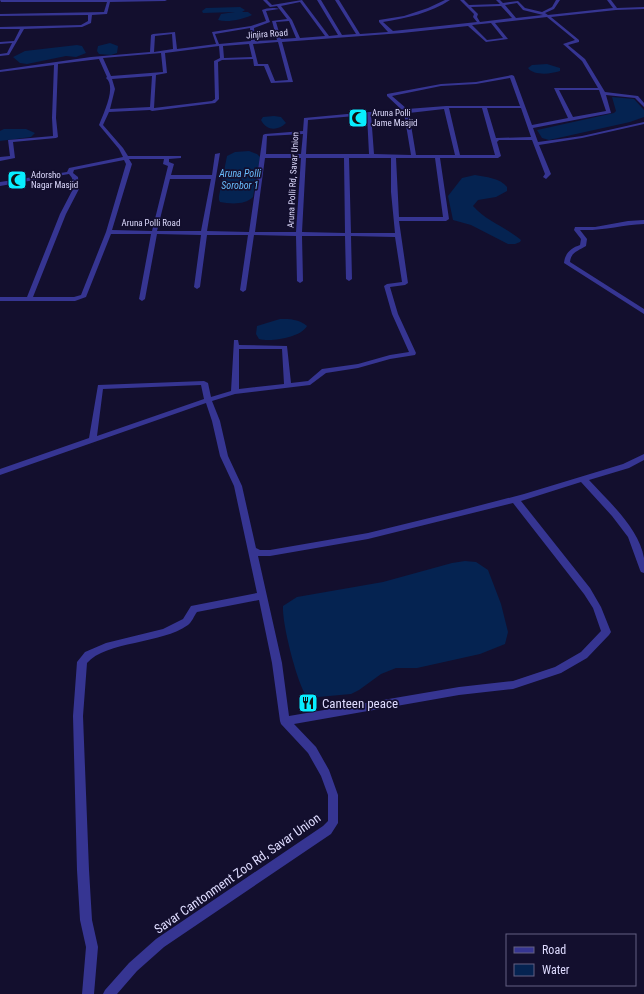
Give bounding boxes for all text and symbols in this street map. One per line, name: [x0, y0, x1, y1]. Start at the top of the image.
street label: Jinjira Road: [246, 28, 288, 40]
mosque icon: Aruna Polli Jame Masjid: [347, 107, 369, 129]
place label: Aruna Polli Jame Masjid: [372, 108, 417, 128]
street label: Aruna Polli Rd, Savar Union: [285, 132, 301, 228]
water label: Aruna Polli Sorobor 1: [218, 168, 262, 191]
mosque icon: Adorsho Nagar Masjid: [6, 169, 28, 191]
place label: Adorsho Nagar Masjid: [31, 170, 78, 190]
street label: Aruna Polli Road: [122, 218, 180, 228]
restaurant icon: Canteen peace: [297, 692, 319, 714]
place label: Canteen peace: [322, 696, 398, 711]
street label: Savar Cantonment Zoo Rd, Savar Union: [151, 810, 323, 937]
legend: [506, 934, 636, 986]
text: Road: [542, 943, 566, 957]
text: Water: [542, 963, 570, 977]

